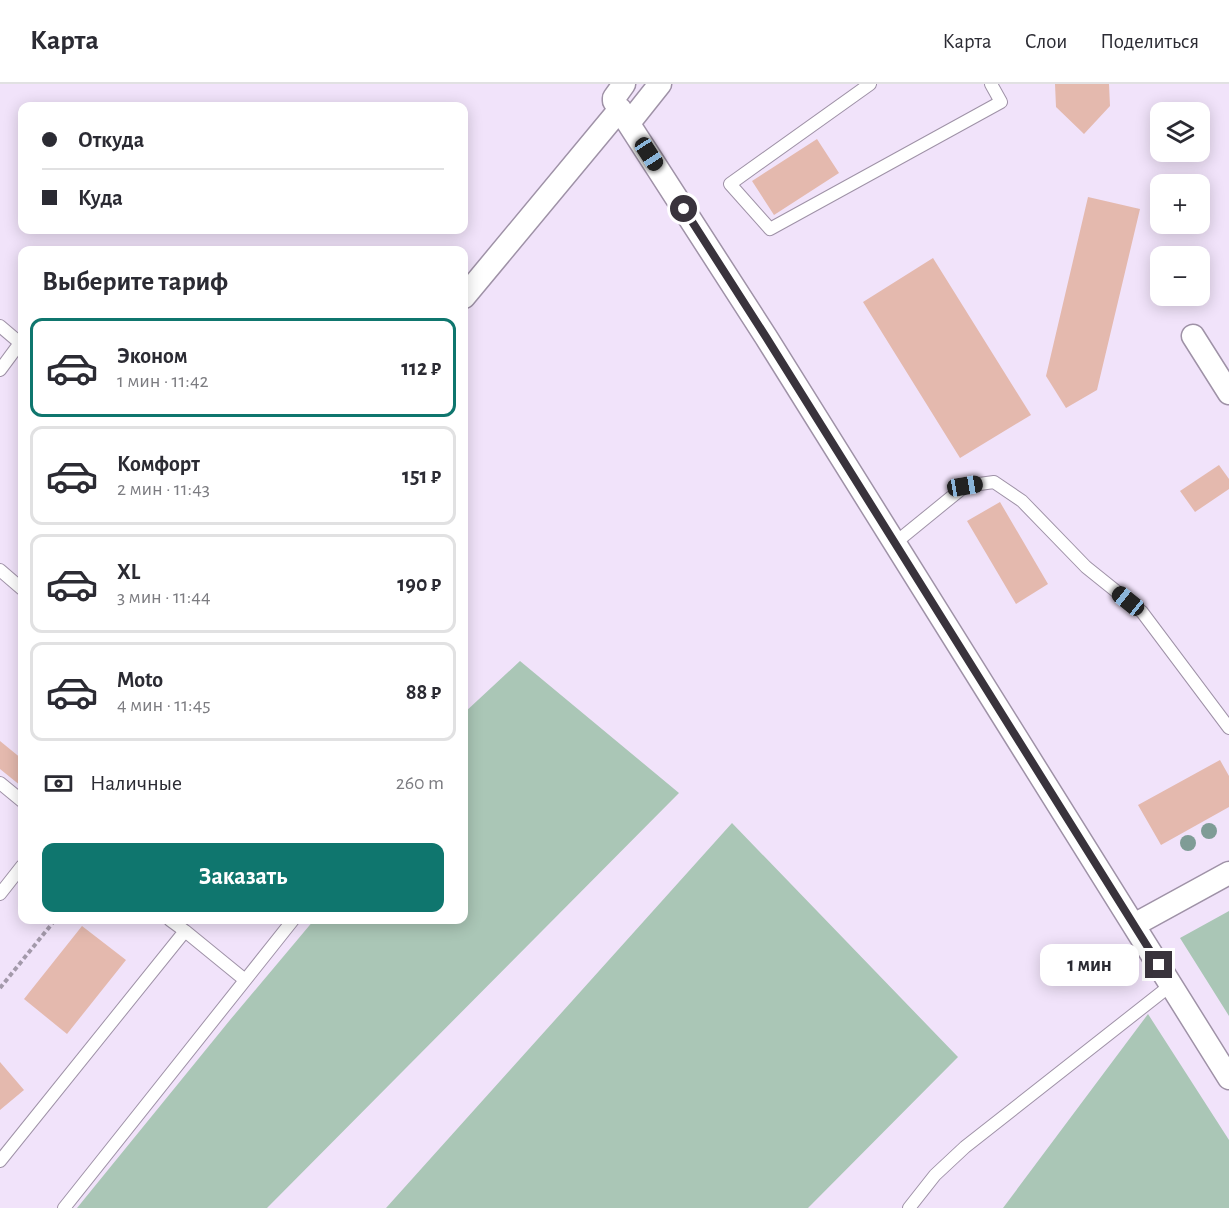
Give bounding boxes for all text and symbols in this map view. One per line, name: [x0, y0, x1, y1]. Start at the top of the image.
text: Карта: [30, 27, 99, 55]
text: Карта: [942, 31, 992, 52]
text: Слои: [1025, 31, 1067, 52]
text: Поделиться: [1100, 31, 1199, 52]
map controls: [1150, 102, 1210, 306]
button: layers: [1150, 102, 1210, 162]
text: Откуда: [78, 129, 144, 151]
car: [632, 134, 666, 174]
button: +: [1150, 174, 1210, 234]
text: Куда: [78, 187, 123, 209]
route start: [670, 195, 697, 222]
button: −: [1150, 246, 1210, 306]
text: Выберите тариф: [42, 268, 228, 295]
icon: car: [45, 341, 99, 395]
text: Эконом: [117, 345, 188, 367]
text: 112 ₽: [401, 357, 441, 379]
text: 1 мин · 11:42: [117, 371, 209, 391]
icon: car: [45, 449, 99, 503]
text: Комфорт: [117, 453, 200, 475]
text: 151 ₽: [402, 465, 441, 487]
car: [946, 474, 984, 498]
text: 2 мин · 11:43: [117, 479, 210, 499]
icon: car: [45, 557, 99, 611]
text: XL: [117, 561, 140, 583]
text: 190 ₽: [397, 573, 441, 595]
car: [1108, 583, 1148, 619]
text: 3 мин · 11:44: [117, 587, 211, 607]
icon: car: [45, 665, 99, 719]
text: Moto: [117, 669, 163, 691]
text: 88 ₽: [406, 681, 441, 703]
text: 4 мин · 11:45: [117, 695, 211, 715]
icon: cash: [42, 767, 75, 800]
text: Наличные: [90, 772, 182, 794]
text: 260 m: [396, 773, 444, 793]
button: Заказать: [42, 843, 444, 912]
callout: 1 мин: [1039, 944, 1138, 986]
route end: [1145, 951, 1172, 978]
text: 1 мин: [1067, 955, 1112, 975]

